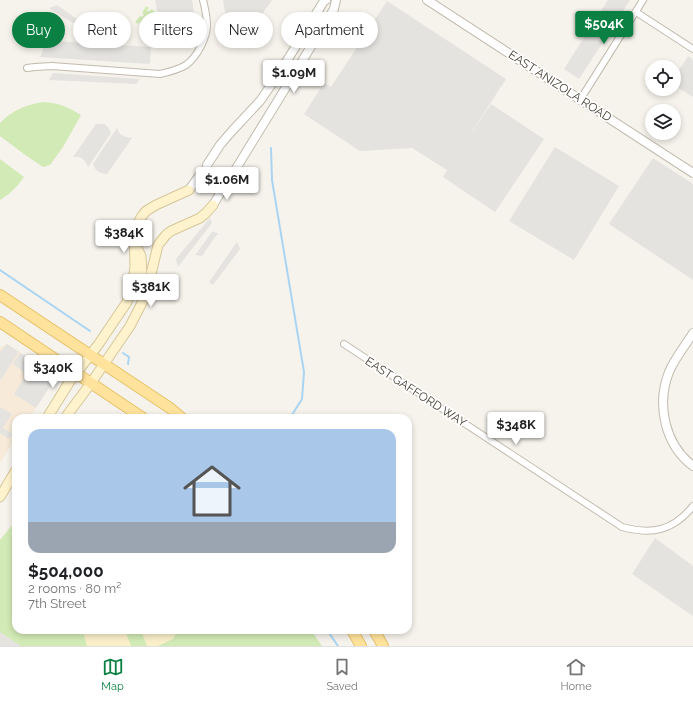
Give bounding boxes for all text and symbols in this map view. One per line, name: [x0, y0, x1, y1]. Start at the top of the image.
pin: $504K: [576, 11, 632, 45]
chip: Buy: [12, 12, 65, 48]
chip: Rent: [73, 12, 131, 48]
chip: Filters: [139, 12, 207, 48]
chip: New: [215, 12, 273, 48]
chip: Apartment: [281, 12, 378, 48]
text: $504K: [584, 16, 624, 31]
street label: EAST ANIZOLA ROAD: [506, 47, 614, 125]
pin: $1.09M: [261, 60, 327, 94]
map controls: [645, 60, 681, 140]
button: locate: [645, 60, 681, 96]
text: $1.09M: [272, 65, 316, 80]
button: layers: [645, 104, 681, 140]
pin: $1.06M: [194, 167, 260, 201]
text: $1.06M: [205, 172, 249, 187]
pin: $384K: [96, 220, 152, 254]
text: $384K: [104, 225, 144, 240]
pin: $381K: [123, 274, 179, 308]
text: $381K: [132, 279, 170, 294]
street label: EAST GAFFORD WAY: [363, 354, 470, 430]
pin: $340K: [25, 355, 81, 389]
text: $340K: [33, 360, 73, 375]
pin: $348K: [488, 412, 544, 446]
text: $348K: [496, 417, 536, 432]
icon: home: [176, 455, 248, 527]
text: $504,000: [28, 561, 104, 581]
text: 2 rooms · 80 m²: [28, 581, 121, 596]
text: 7th Street: [28, 596, 86, 611]
tab: Map: [101, 656, 124, 693]
tab: Saved: [326, 656, 358, 693]
tab: Home: [561, 656, 592, 693]

